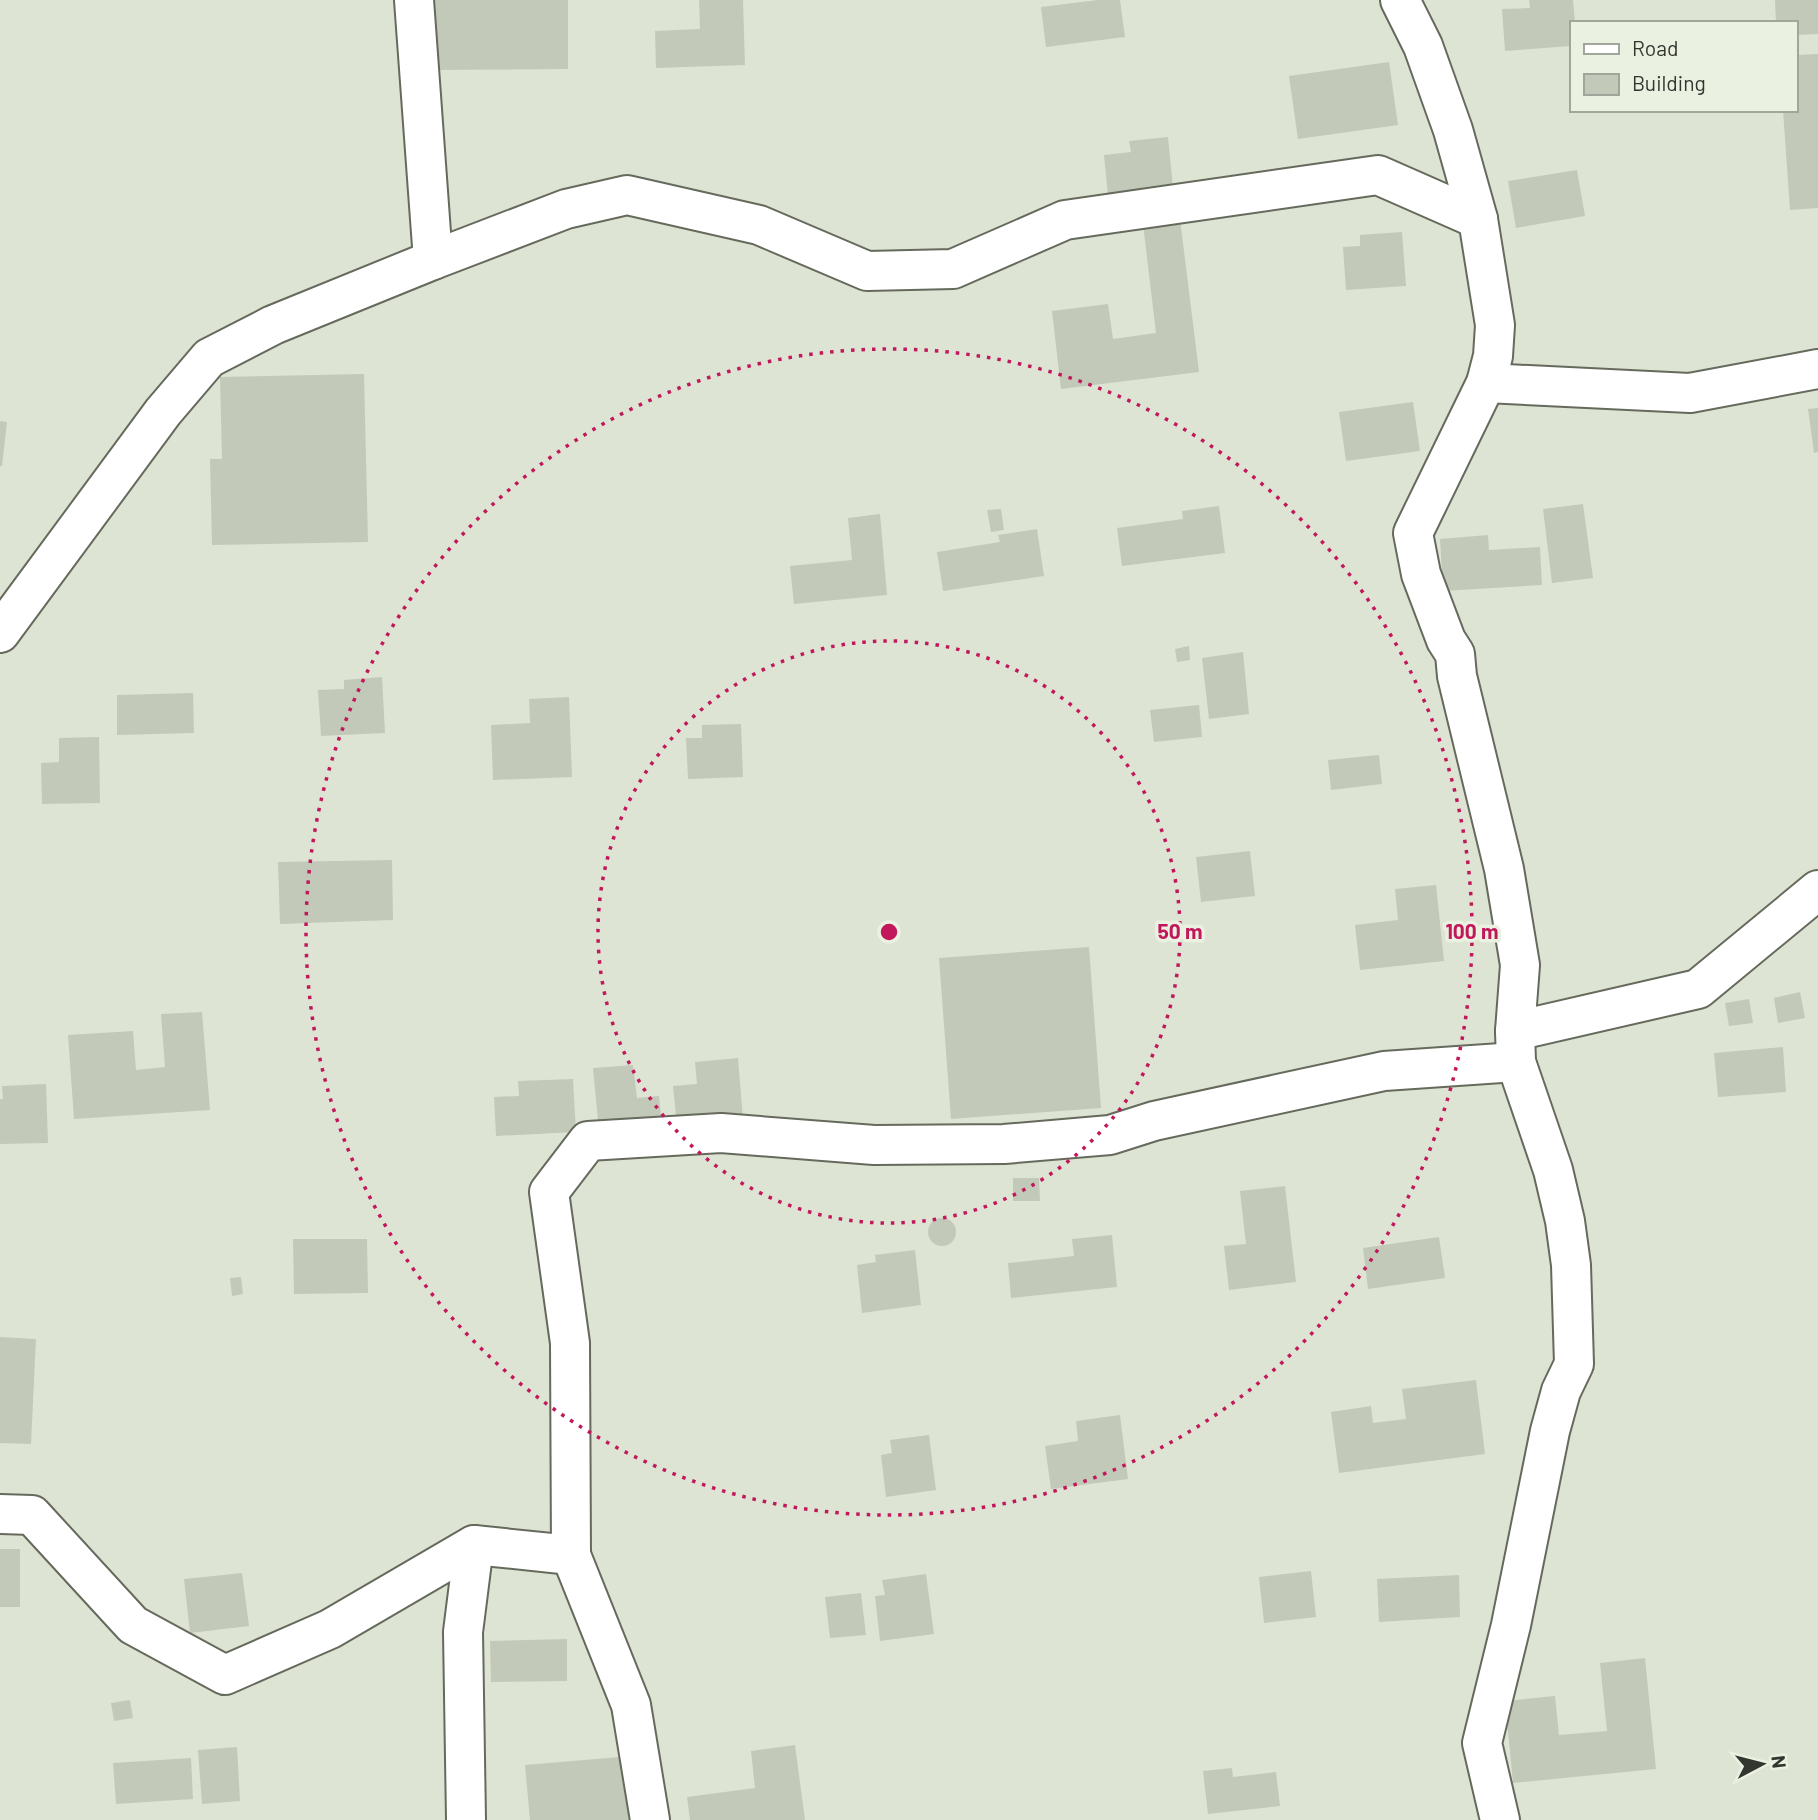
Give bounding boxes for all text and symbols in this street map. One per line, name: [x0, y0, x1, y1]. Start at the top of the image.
legend: [1570, 21, 1797, 112]
text: Road: [1632, 35, 1678, 60]
text: Building: [1632, 70, 1706, 95]
text: 50 m: [1157, 918, 1203, 943]
text: 100 m: [1445, 918, 1499, 943]
centre of rings: [877, 920, 901, 944]
north arrow: [1727, 1729, 1797, 1799]
text: N: [1767, 1754, 1792, 1770]

